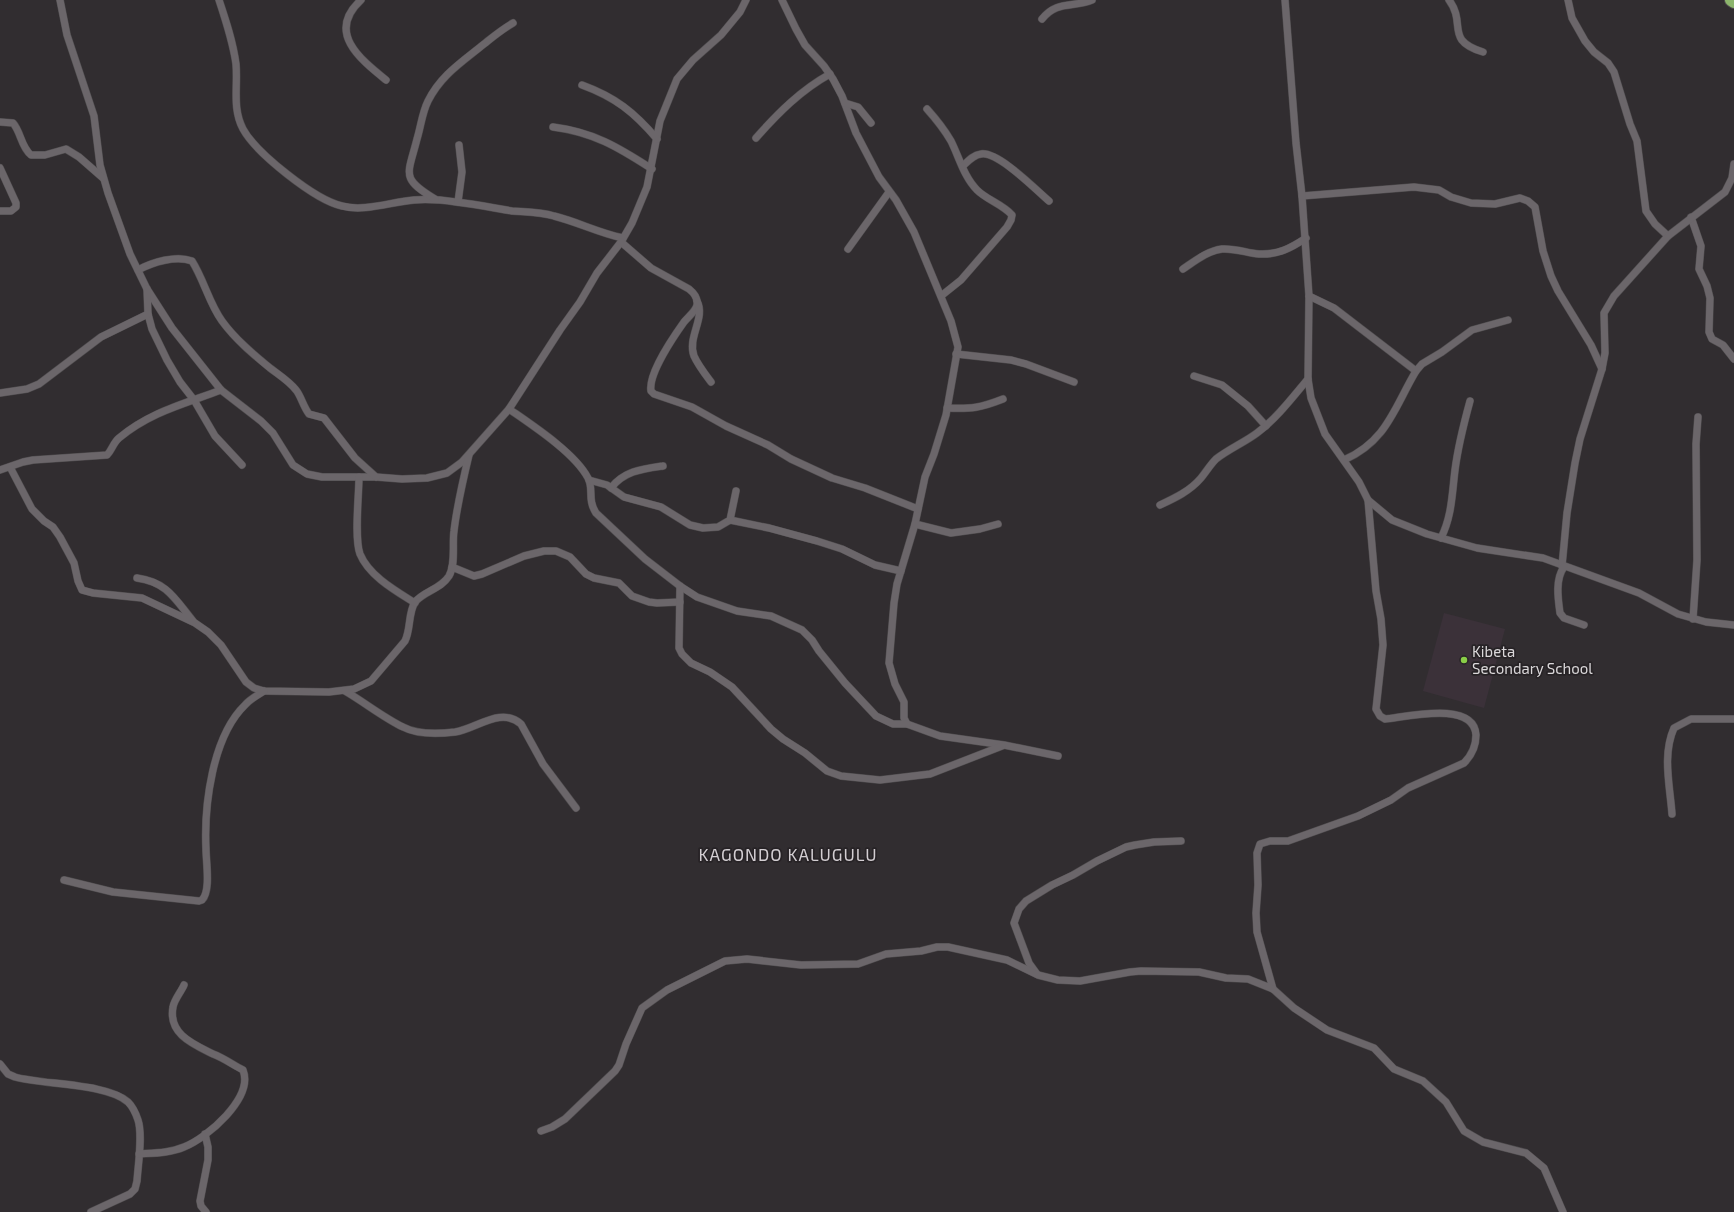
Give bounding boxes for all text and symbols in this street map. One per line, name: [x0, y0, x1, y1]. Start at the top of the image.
place label: Kibeta Secondary School: [1472, 642, 1593, 677]
marker: Kibeta Secondary School: [1459, 655, 1469, 665]
district label: KAGONDO KALUGULU: [698, 844, 878, 864]

